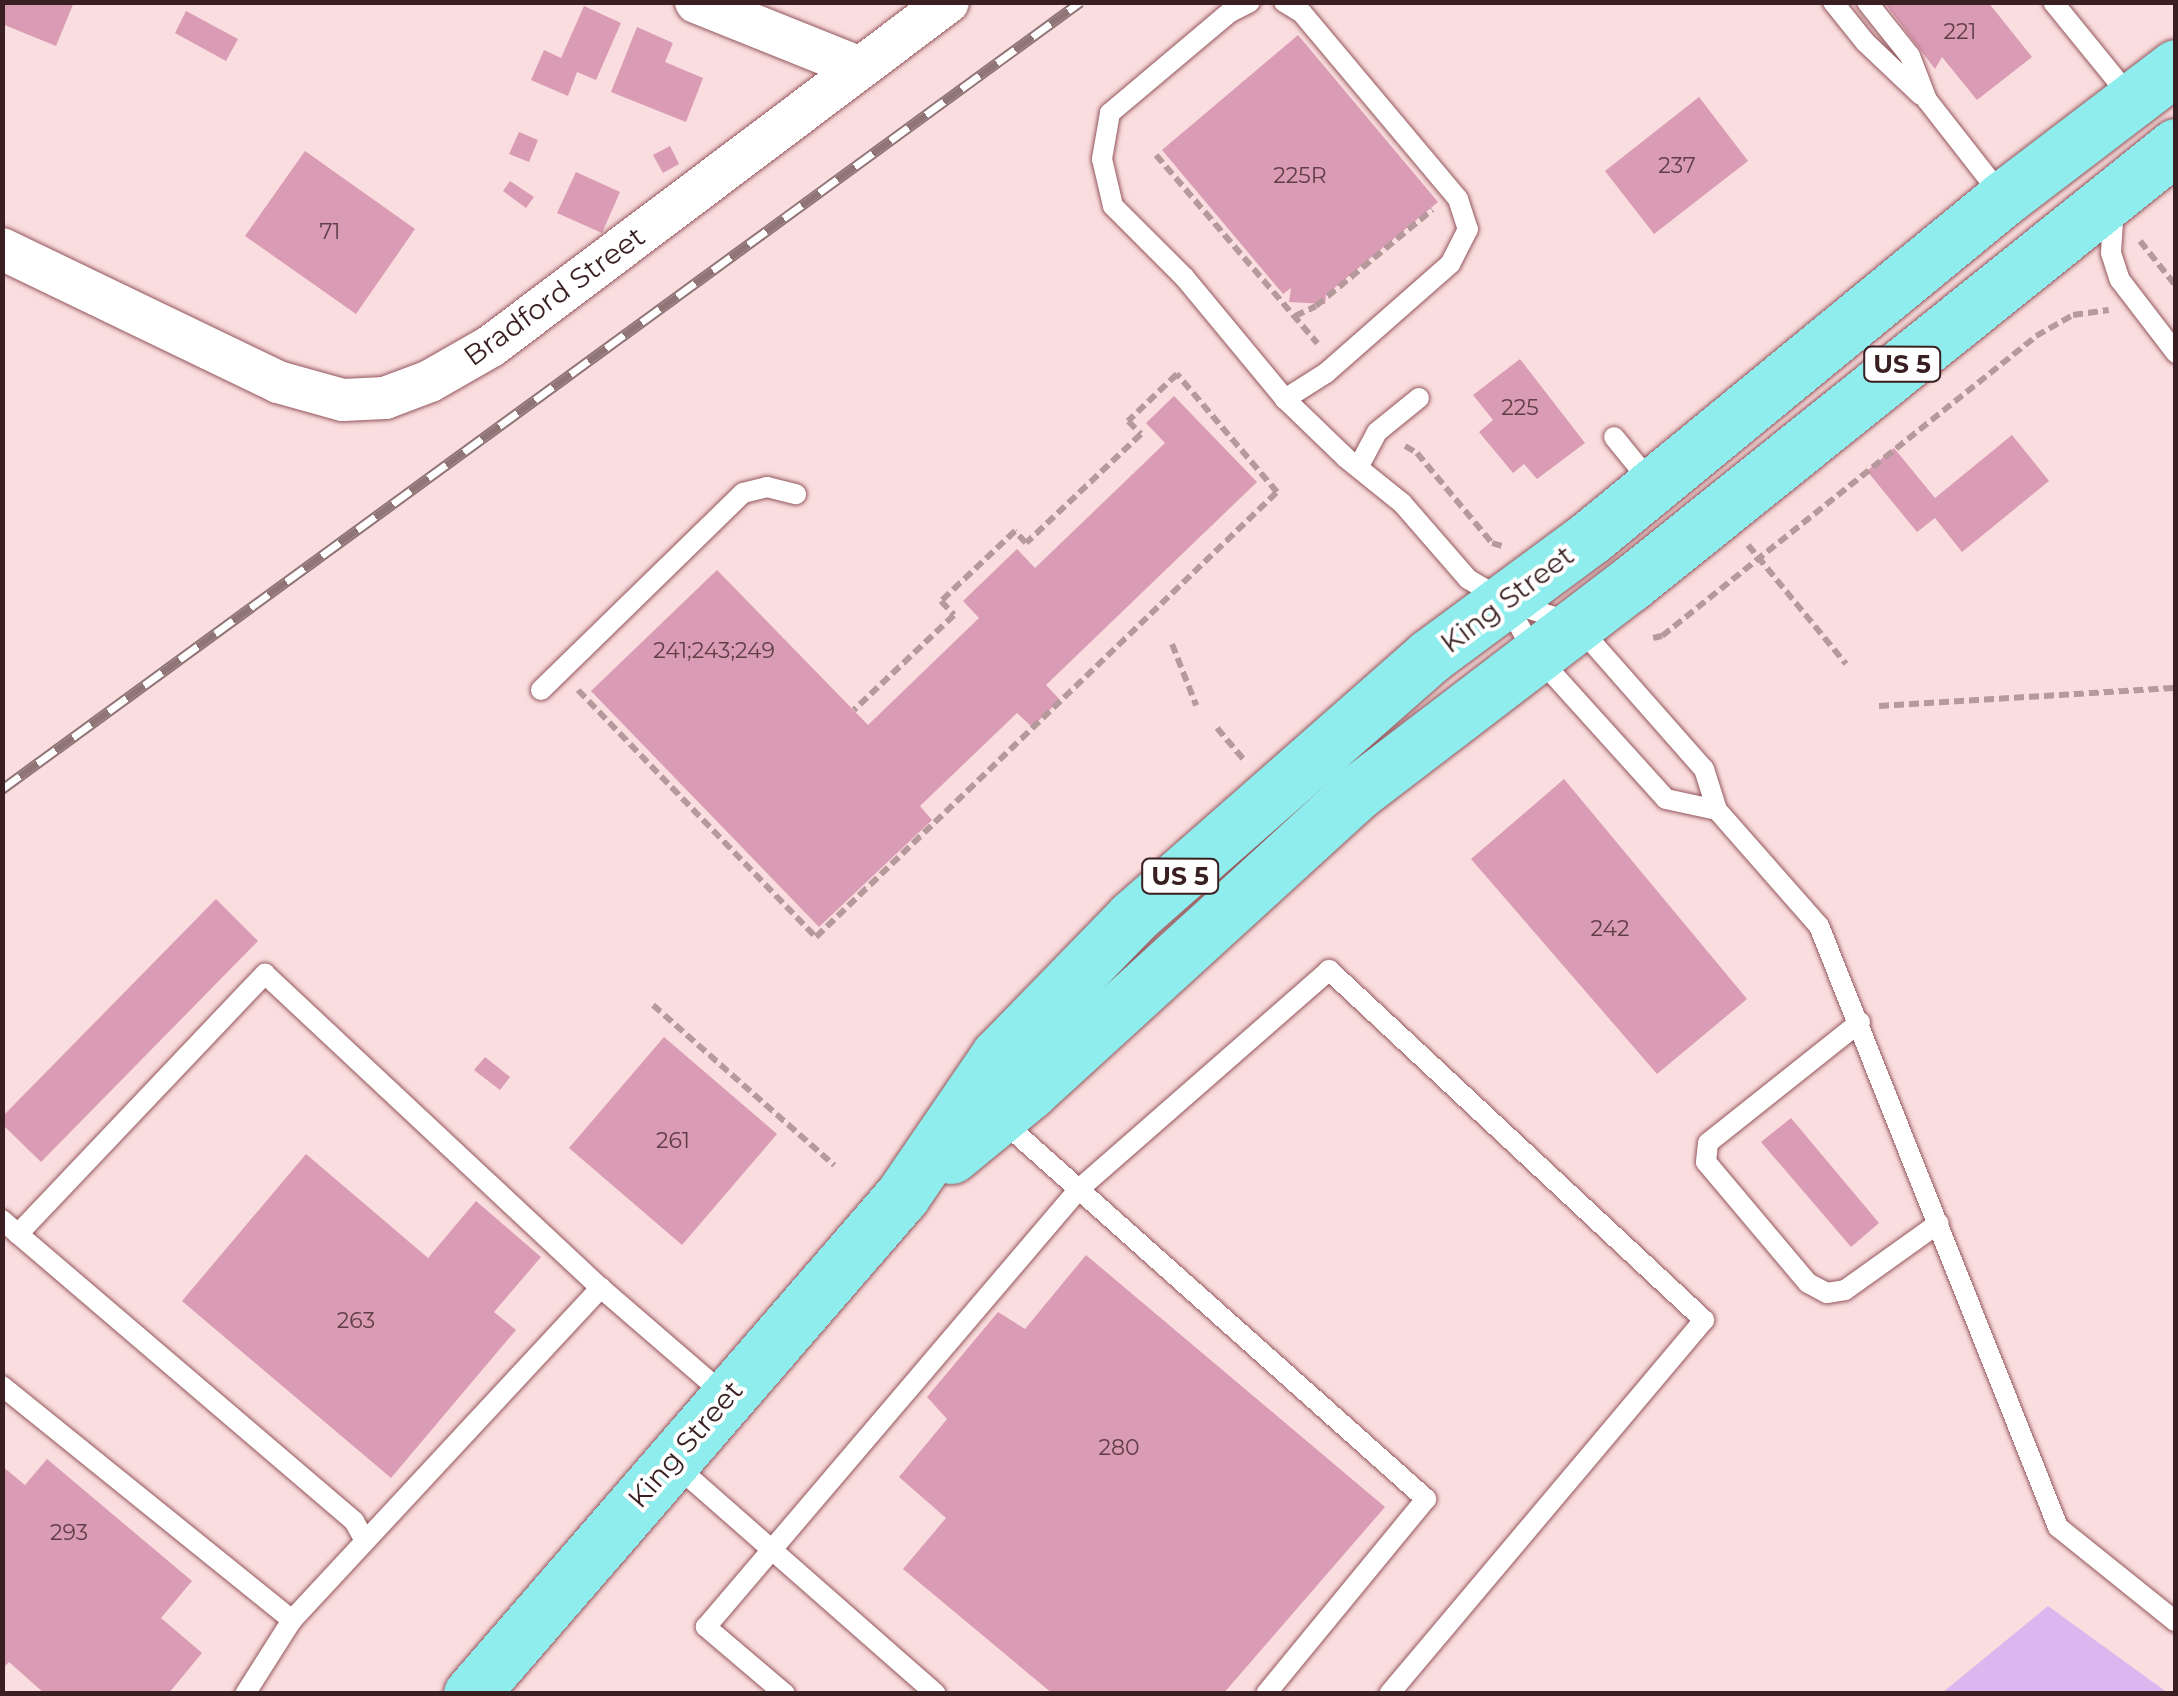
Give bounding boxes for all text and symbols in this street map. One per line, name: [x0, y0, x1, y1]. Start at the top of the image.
house number: 221: [1944, 19, 1976, 45]
house number: 237: [1658, 153, 1696, 179]
house number: 225R: [1273, 163, 1327, 189]
house number: 71: [319, 219, 341, 245]
street label: Bradford Street: [457, 219, 651, 373]
road number: US 5: [1862, 344, 1942, 384]
house number: 225: [1501, 395, 1539, 421]
street label: King Street: [1434, 538, 1580, 660]
house number: 241;243;249: [653, 638, 775, 664]
road number: US 5: [1140, 856, 1220, 896]
house number: 242: [1591, 916, 1629, 942]
house number: 261: [656, 1128, 690, 1154]
house number: 263: [337, 1308, 375, 1334]
street label: King Street: [621, 1374, 749, 1514]
house number: 280: [1098, 1435, 1140, 1461]
house number: 293: [50, 1520, 88, 1546]

